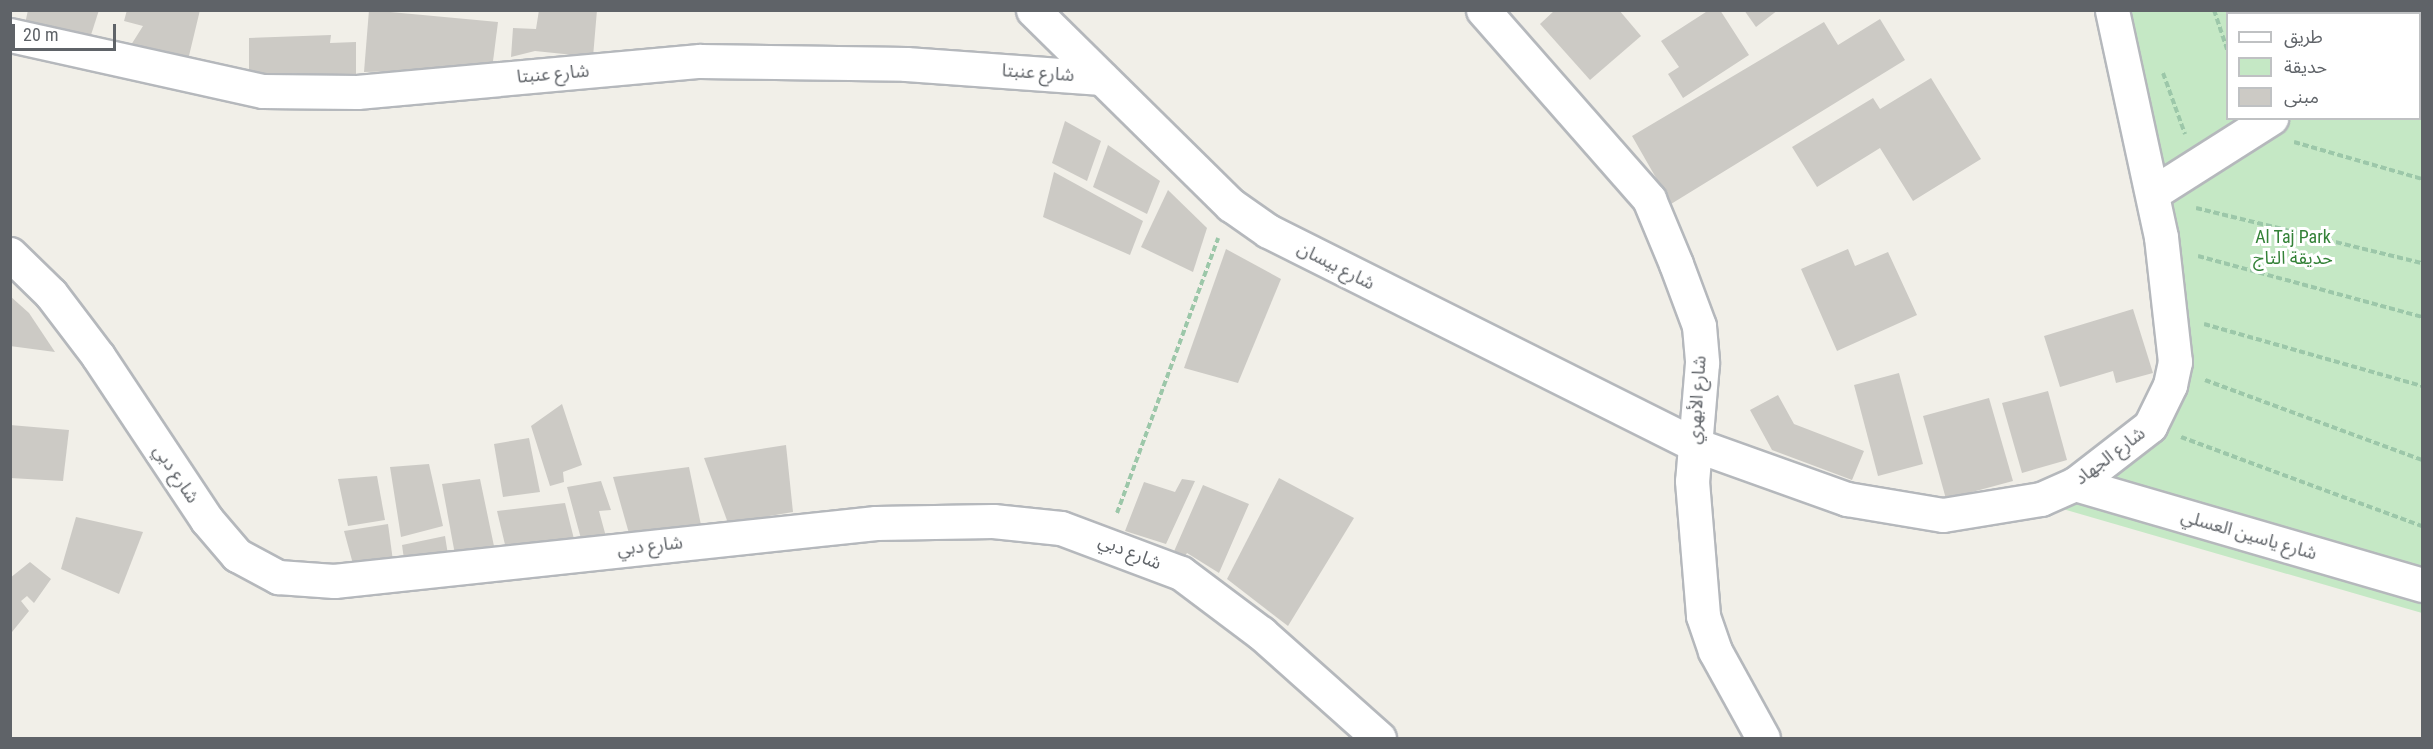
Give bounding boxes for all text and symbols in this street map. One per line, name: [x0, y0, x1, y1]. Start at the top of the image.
scale bar: [15, 12, 118, 50]
legend: [2226, 12, 2421, 120]
text: 20 m: [23, 24, 58, 45]
text: طريق: [2284, 26, 2323, 47]
text: حديقة: [2284, 56, 2327, 77]
street label: شارع عنبتا: [516, 60, 590, 88]
street label: شارع عنبتا: [1001, 60, 1075, 86]
text: مبنى: [2284, 86, 2319, 107]
park label: Al Taj Park حديقة التاج: [2253, 227, 2333, 270]
street label: شارع بيسان: [1294, 237, 1378, 295]
street label: شارع الأبهري: [1683, 355, 1711, 445]
street label: شارع الجهاد: [2071, 423, 2149, 489]
street label: شارع دبي: [149, 441, 203, 507]
street label: شارع ياسين العسلي: [2179, 505, 2319, 565]
street label: شارع دبي: [1095, 530, 1165, 574]
street label: شارع دبي: [616, 532, 684, 560]

